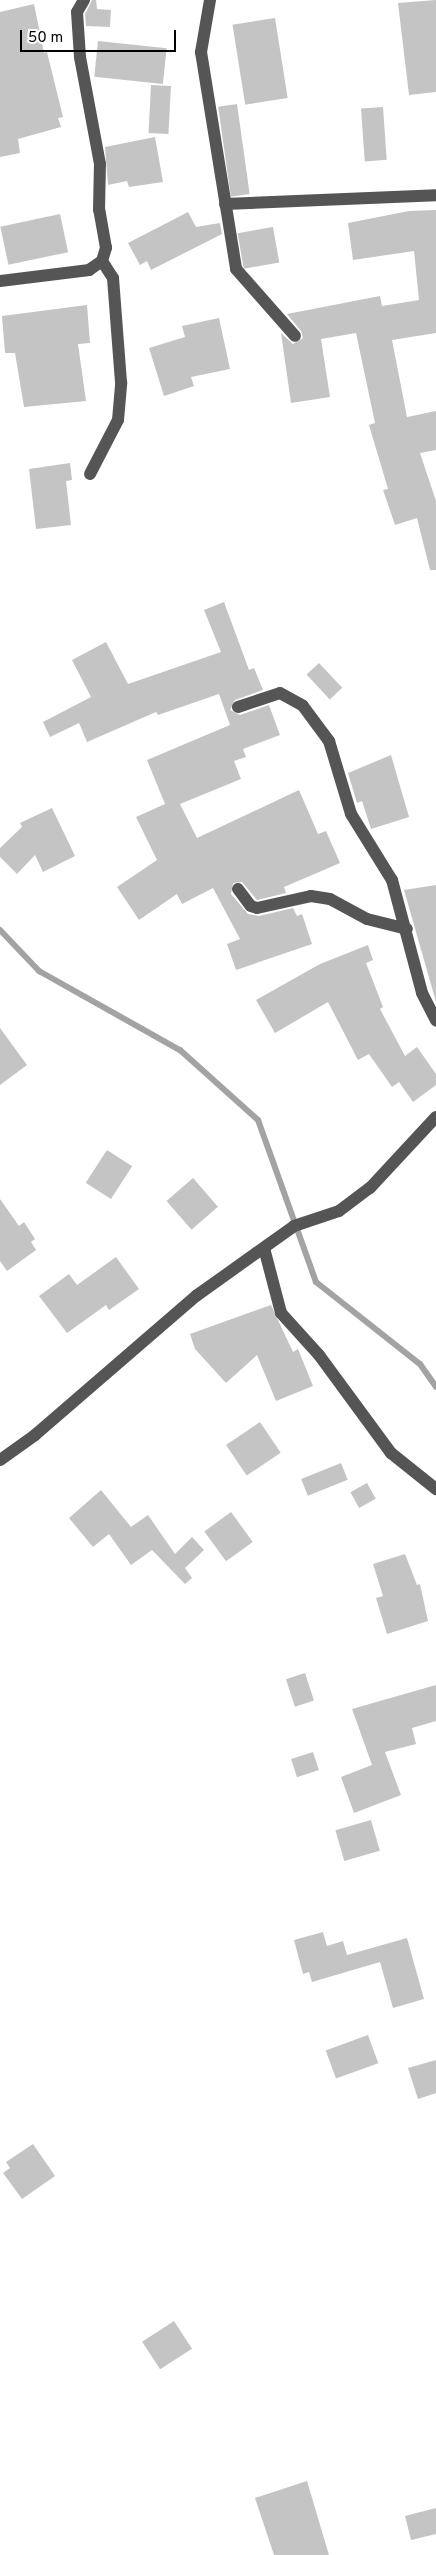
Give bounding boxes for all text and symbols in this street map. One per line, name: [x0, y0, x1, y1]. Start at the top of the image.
scale bar: [22, 20, 179, 52]
text: 50 m: [28, 29, 63, 48]

